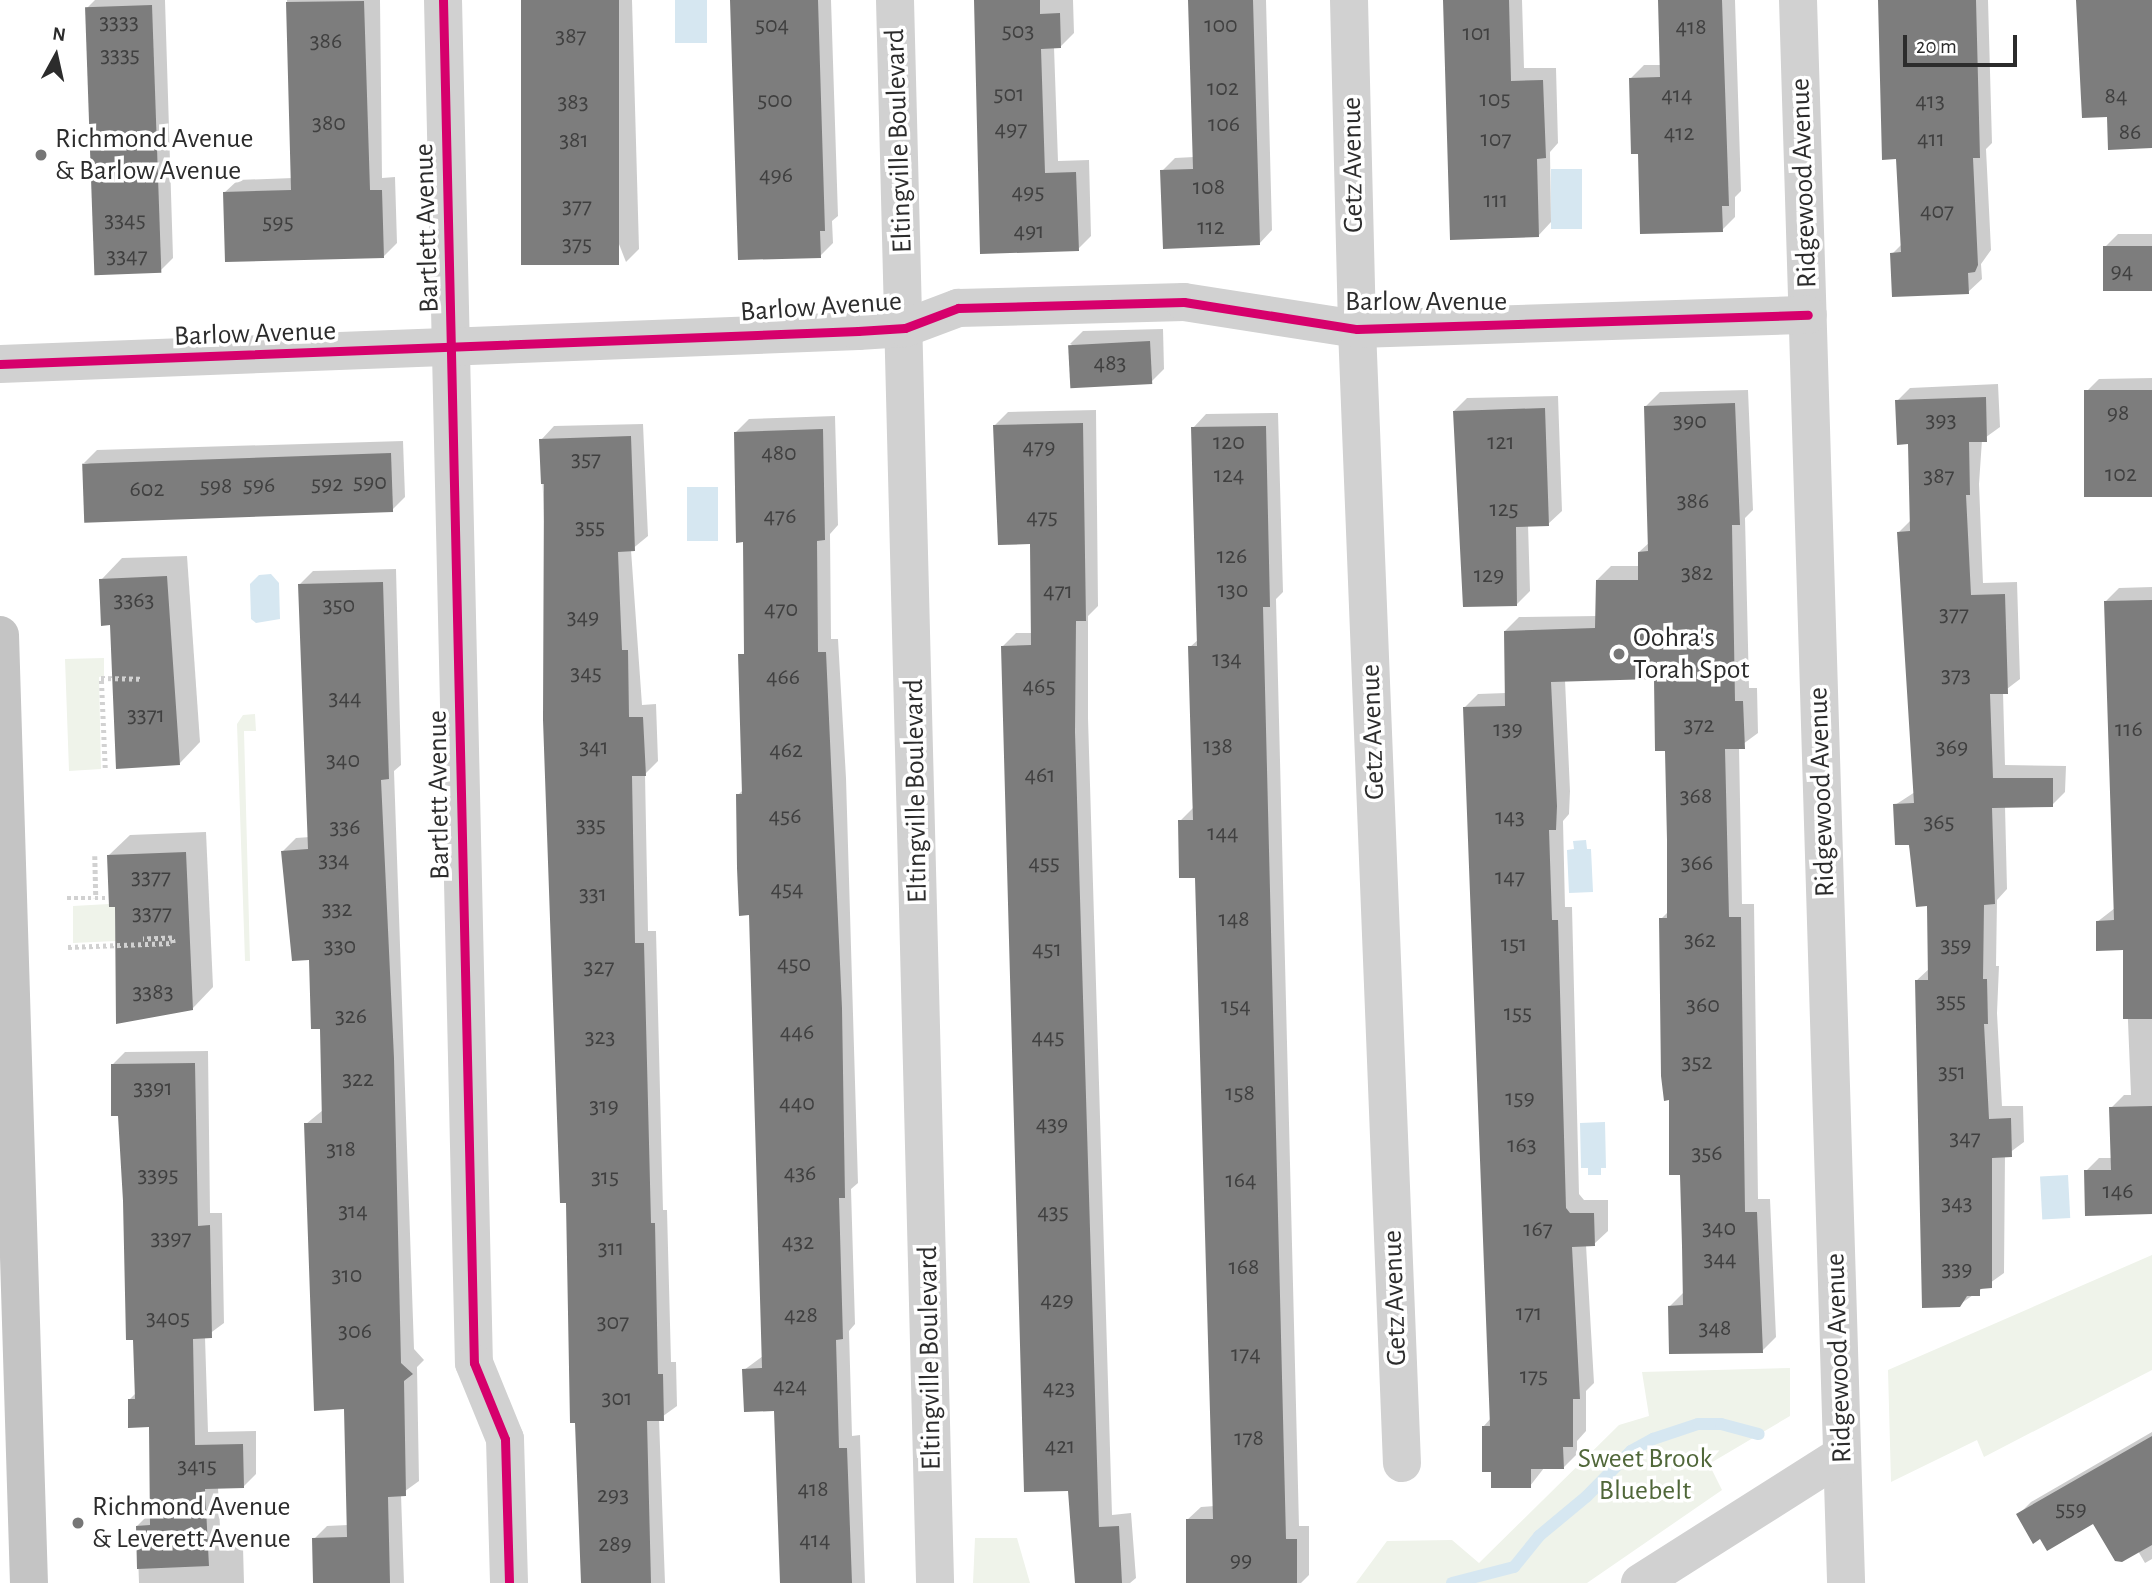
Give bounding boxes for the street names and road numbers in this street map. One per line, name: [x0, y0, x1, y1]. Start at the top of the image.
street label: Eltingville Boulevard: [878, 28, 920, 254]
street label: Ridgewood Avenue: [1784, 77, 1824, 289]
street label: Getz Avenue: [1335, 97, 1371, 233]
street label: Bartlett Avenue: [407, 143, 447, 313]
street label: Barlow Avenue: [739, 285, 903, 329]
street label: Barlow Avenue: [1345, 285, 1507, 319]
street label: Barlow Avenue: [173, 314, 337, 354]
street label: Getz Avenue: [1354, 664, 1392, 800]
street label: Eltingville Boulevard: [897, 679, 935, 903]
street label: Ridgewood Avenue: [1802, 686, 1842, 898]
street label: Bartlett Avenue: [421, 710, 457, 880]
street label: Getz Avenue: [1376, 1230, 1414, 1366]
street label: Eltingville Boulevard: [911, 1246, 949, 1470]
street label: Ridgewood Avenue: [1819, 1252, 1859, 1464]

